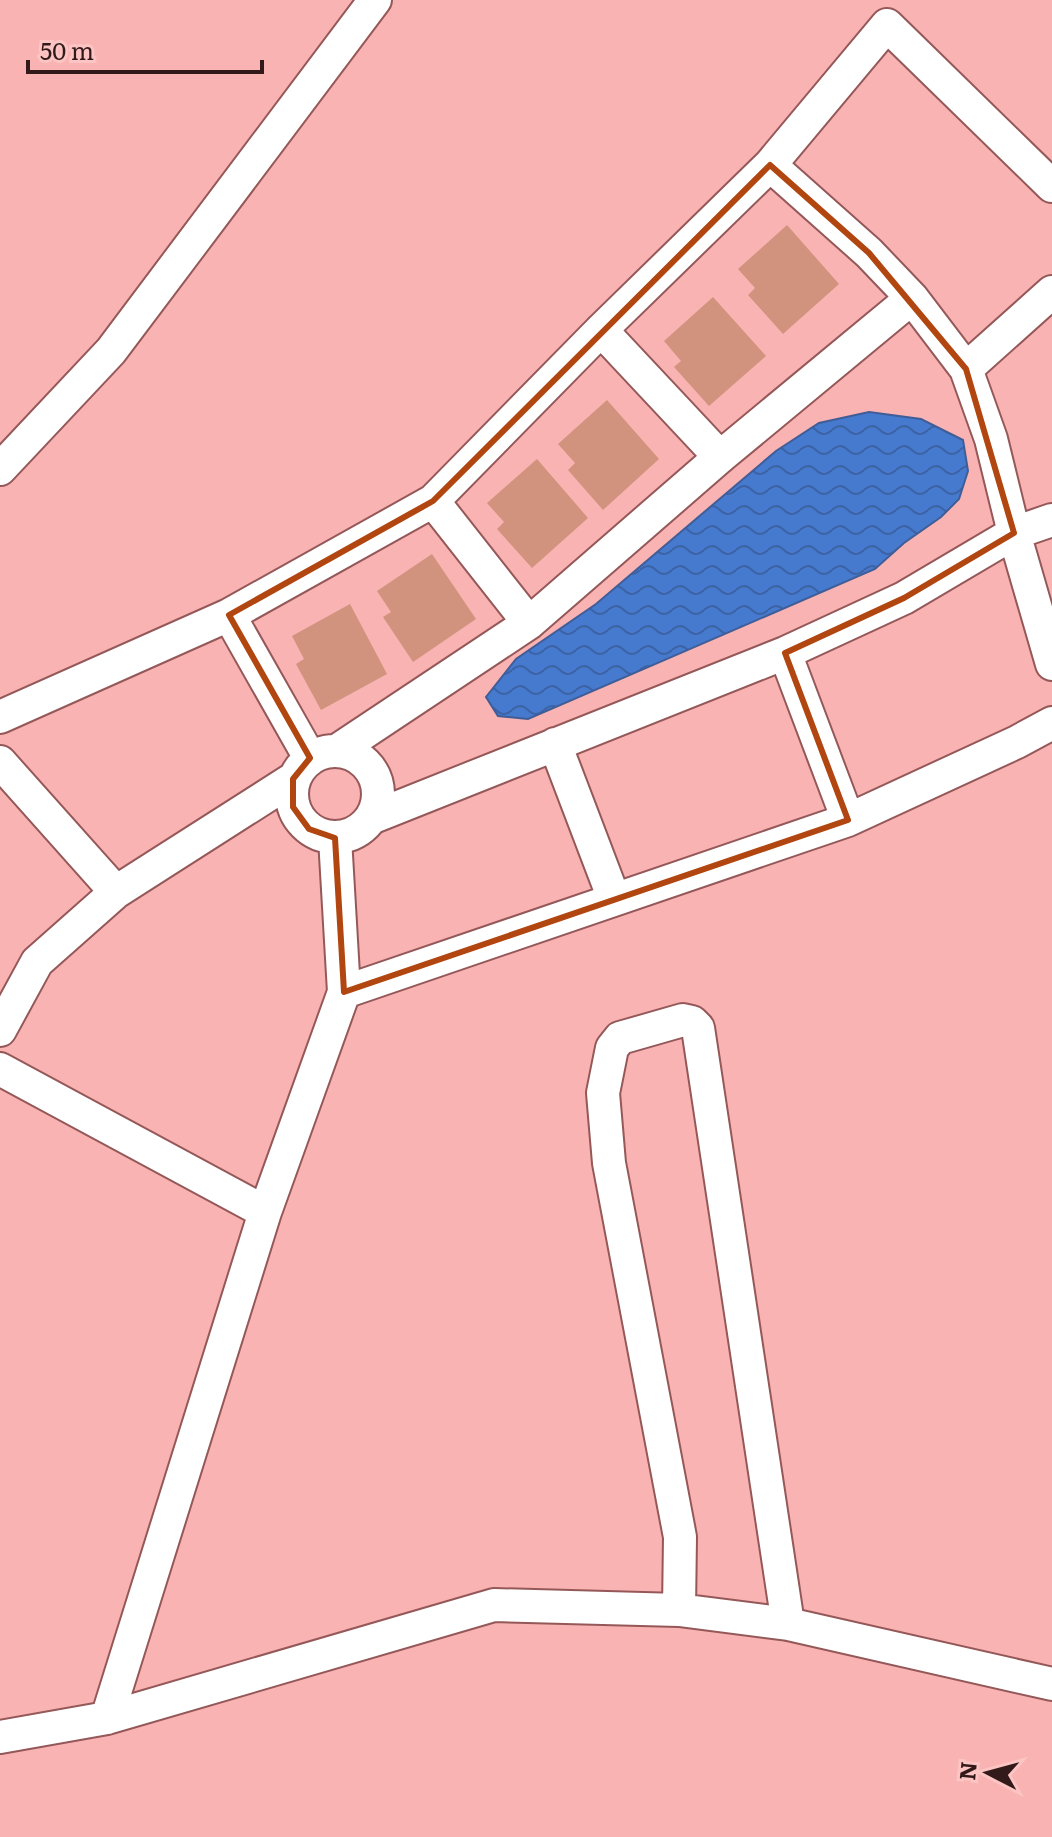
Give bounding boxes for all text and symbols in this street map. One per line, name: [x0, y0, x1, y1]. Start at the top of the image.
scale bar: [28, 24, 262, 74]
text: 50 m: [40, 32, 94, 67]
north arrow: [948, 1733, 1028, 1813]
text: N: [949, 1760, 984, 1782]

